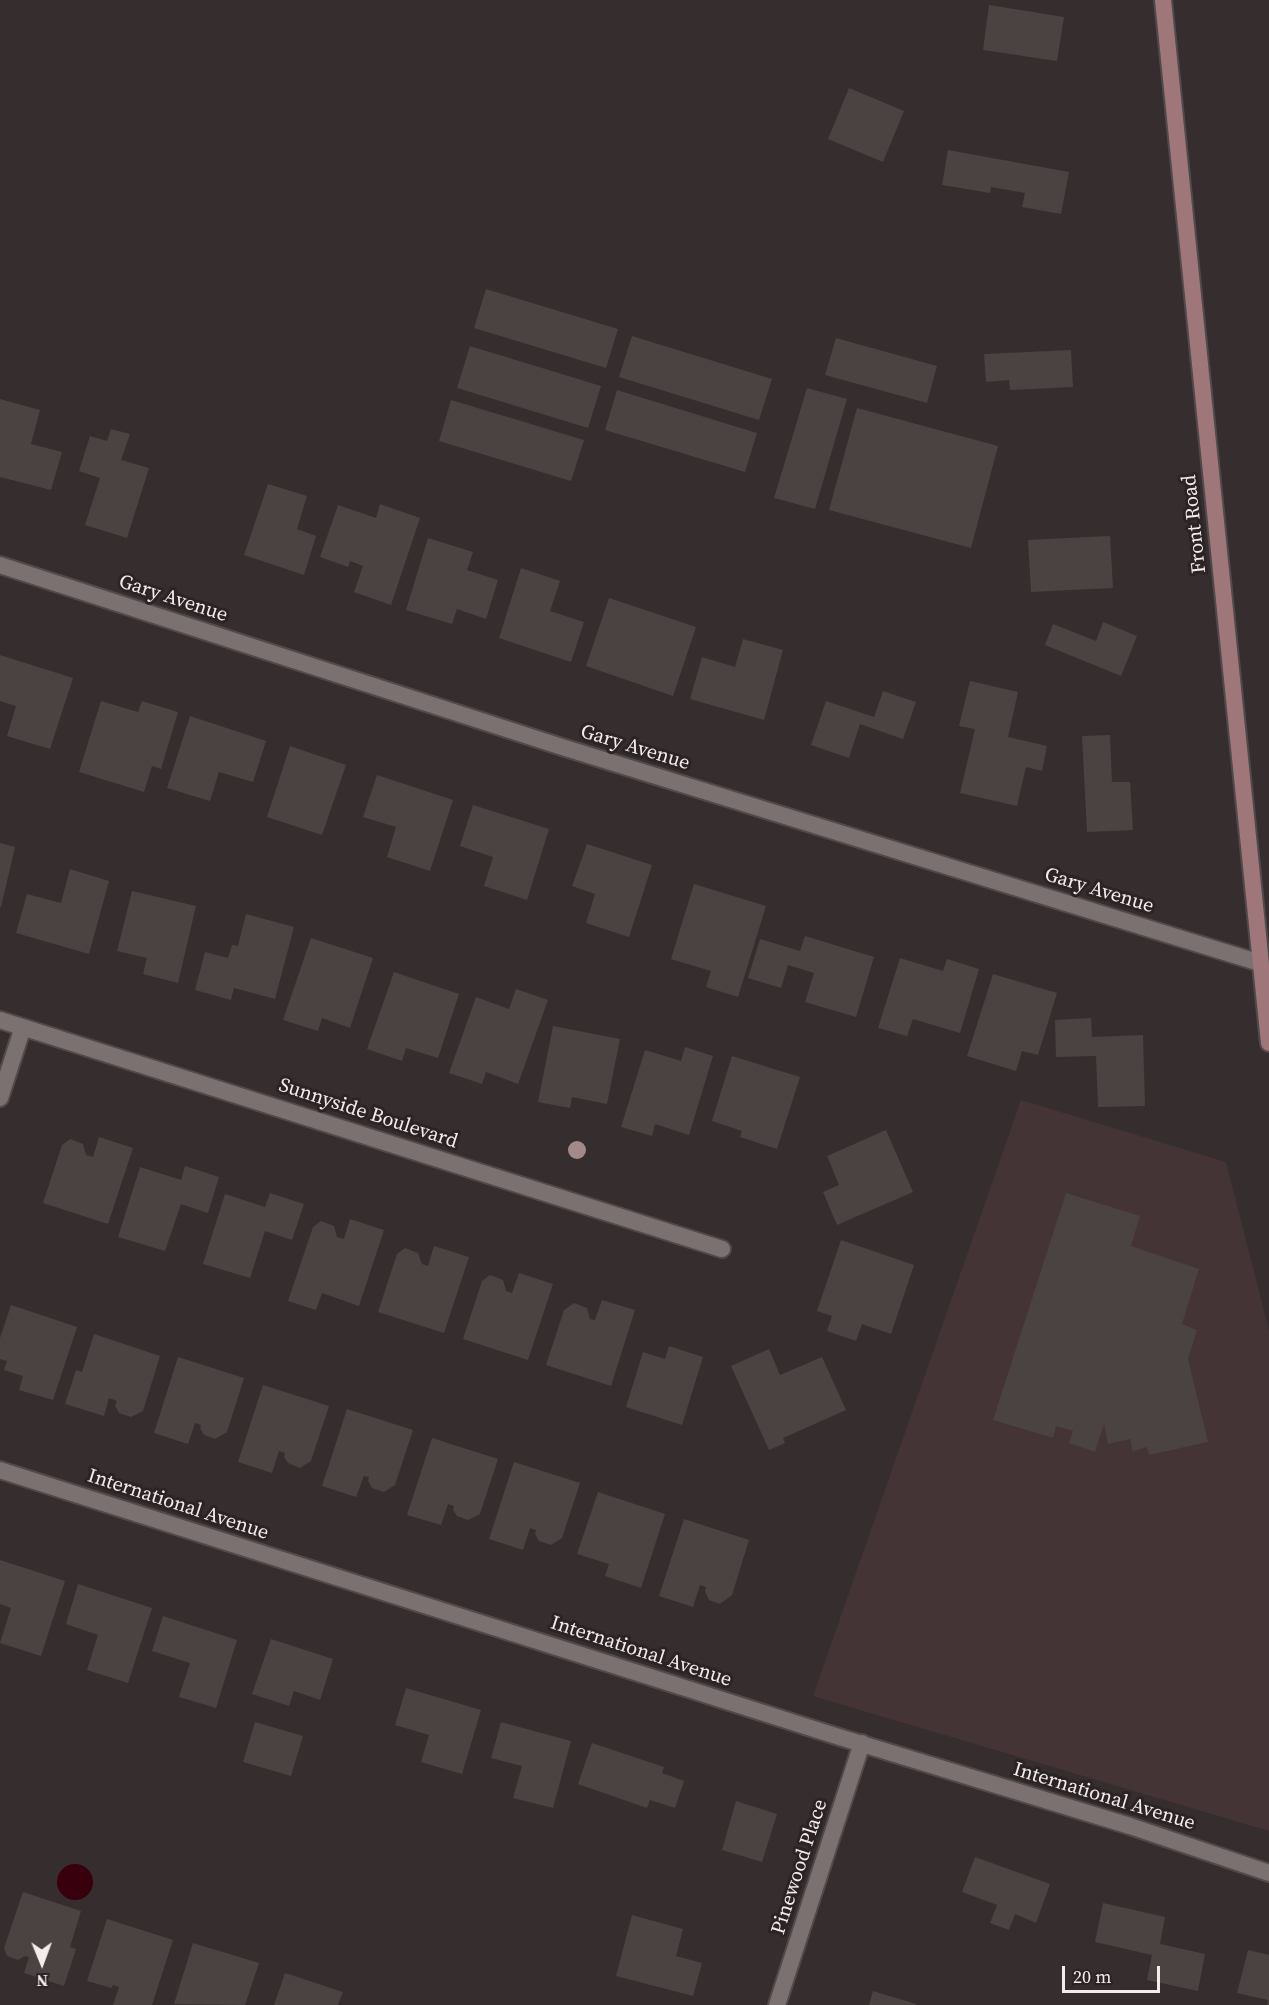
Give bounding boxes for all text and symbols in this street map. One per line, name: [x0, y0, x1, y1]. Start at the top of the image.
street label: Front Road: [1178, 474, 1212, 574]
street label: Gary Avenue: [116, 570, 230, 628]
street label: Gary Avenue: [577, 720, 693, 776]
street label: Gary Avenue: [1041, 863, 1157, 919]
street label: Sunnyside Boulevard: [276, 1074, 460, 1154]
street label: International Avenue: [84, 1464, 272, 1546]
street label: International Avenue: [547, 1611, 735, 1693]
street label: International Avenue: [1010, 1758, 1198, 1836]
street label: Pinewood Place: [767, 1796, 833, 1938]
north arrow: [12, 1933, 72, 1993]
scale bar: [1065, 1954, 1162, 1992]
text: 20 m: [1073, 1964, 1111, 1989]
text: N: [36, 1970, 48, 1992]

